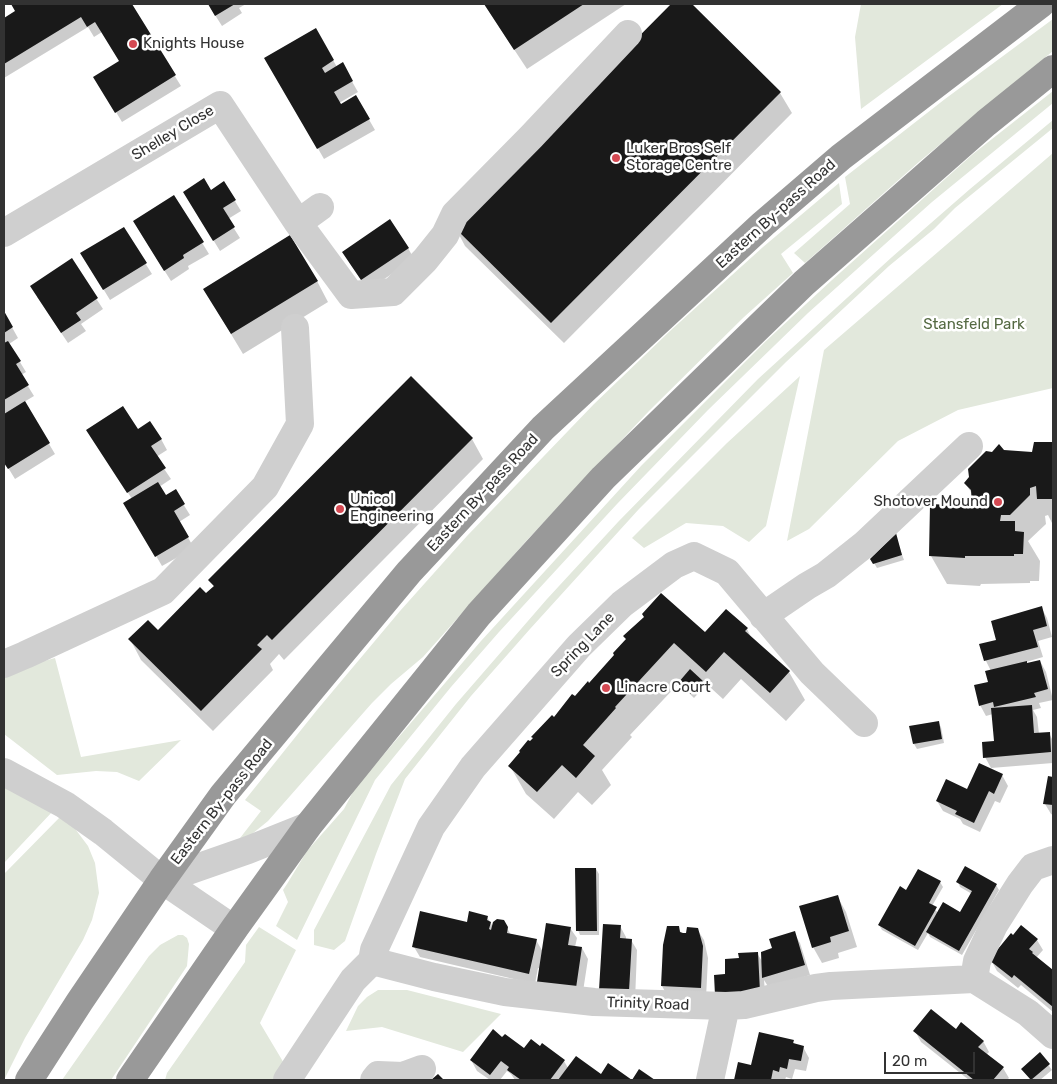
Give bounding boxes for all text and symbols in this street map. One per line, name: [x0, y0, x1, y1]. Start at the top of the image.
place label: Knights House: [143, 35, 244, 53]
marker: Knights House: [127, 38, 139, 50]
street label: Shelley Close: [129, 101, 217, 165]
place label: Luker Bros Self Storage Centre: [626, 140, 732, 175]
marker: Luker Bros Self Storage Centre: [610, 152, 622, 164]
street label: Eastern By-pass Road: [712, 156, 840, 272]
park label: Stansfeld Park: [923, 316, 1025, 334]
street label: Eastern By-pass Road: [424, 430, 542, 556]
place label: Unicol Engineering: [350, 491, 434, 526]
place label: Shotover Mound: [873, 493, 988, 511]
marker: Shotover Mound: [992, 496, 1004, 508]
marker: Unicol Engineering: [334, 503, 346, 515]
street label: Spring Lane: [548, 609, 618, 681]
place label: Linacre Court: [616, 679, 711, 697]
marker: Linacre Court: [600, 682, 612, 694]
street label: Eastern By-pass Road: [167, 736, 277, 868]
street label: Trinity Road: [606, 994, 690, 1014]
scale bar: [887, 1042, 978, 1074]
text: 20 m: [892, 1052, 927, 1070]

